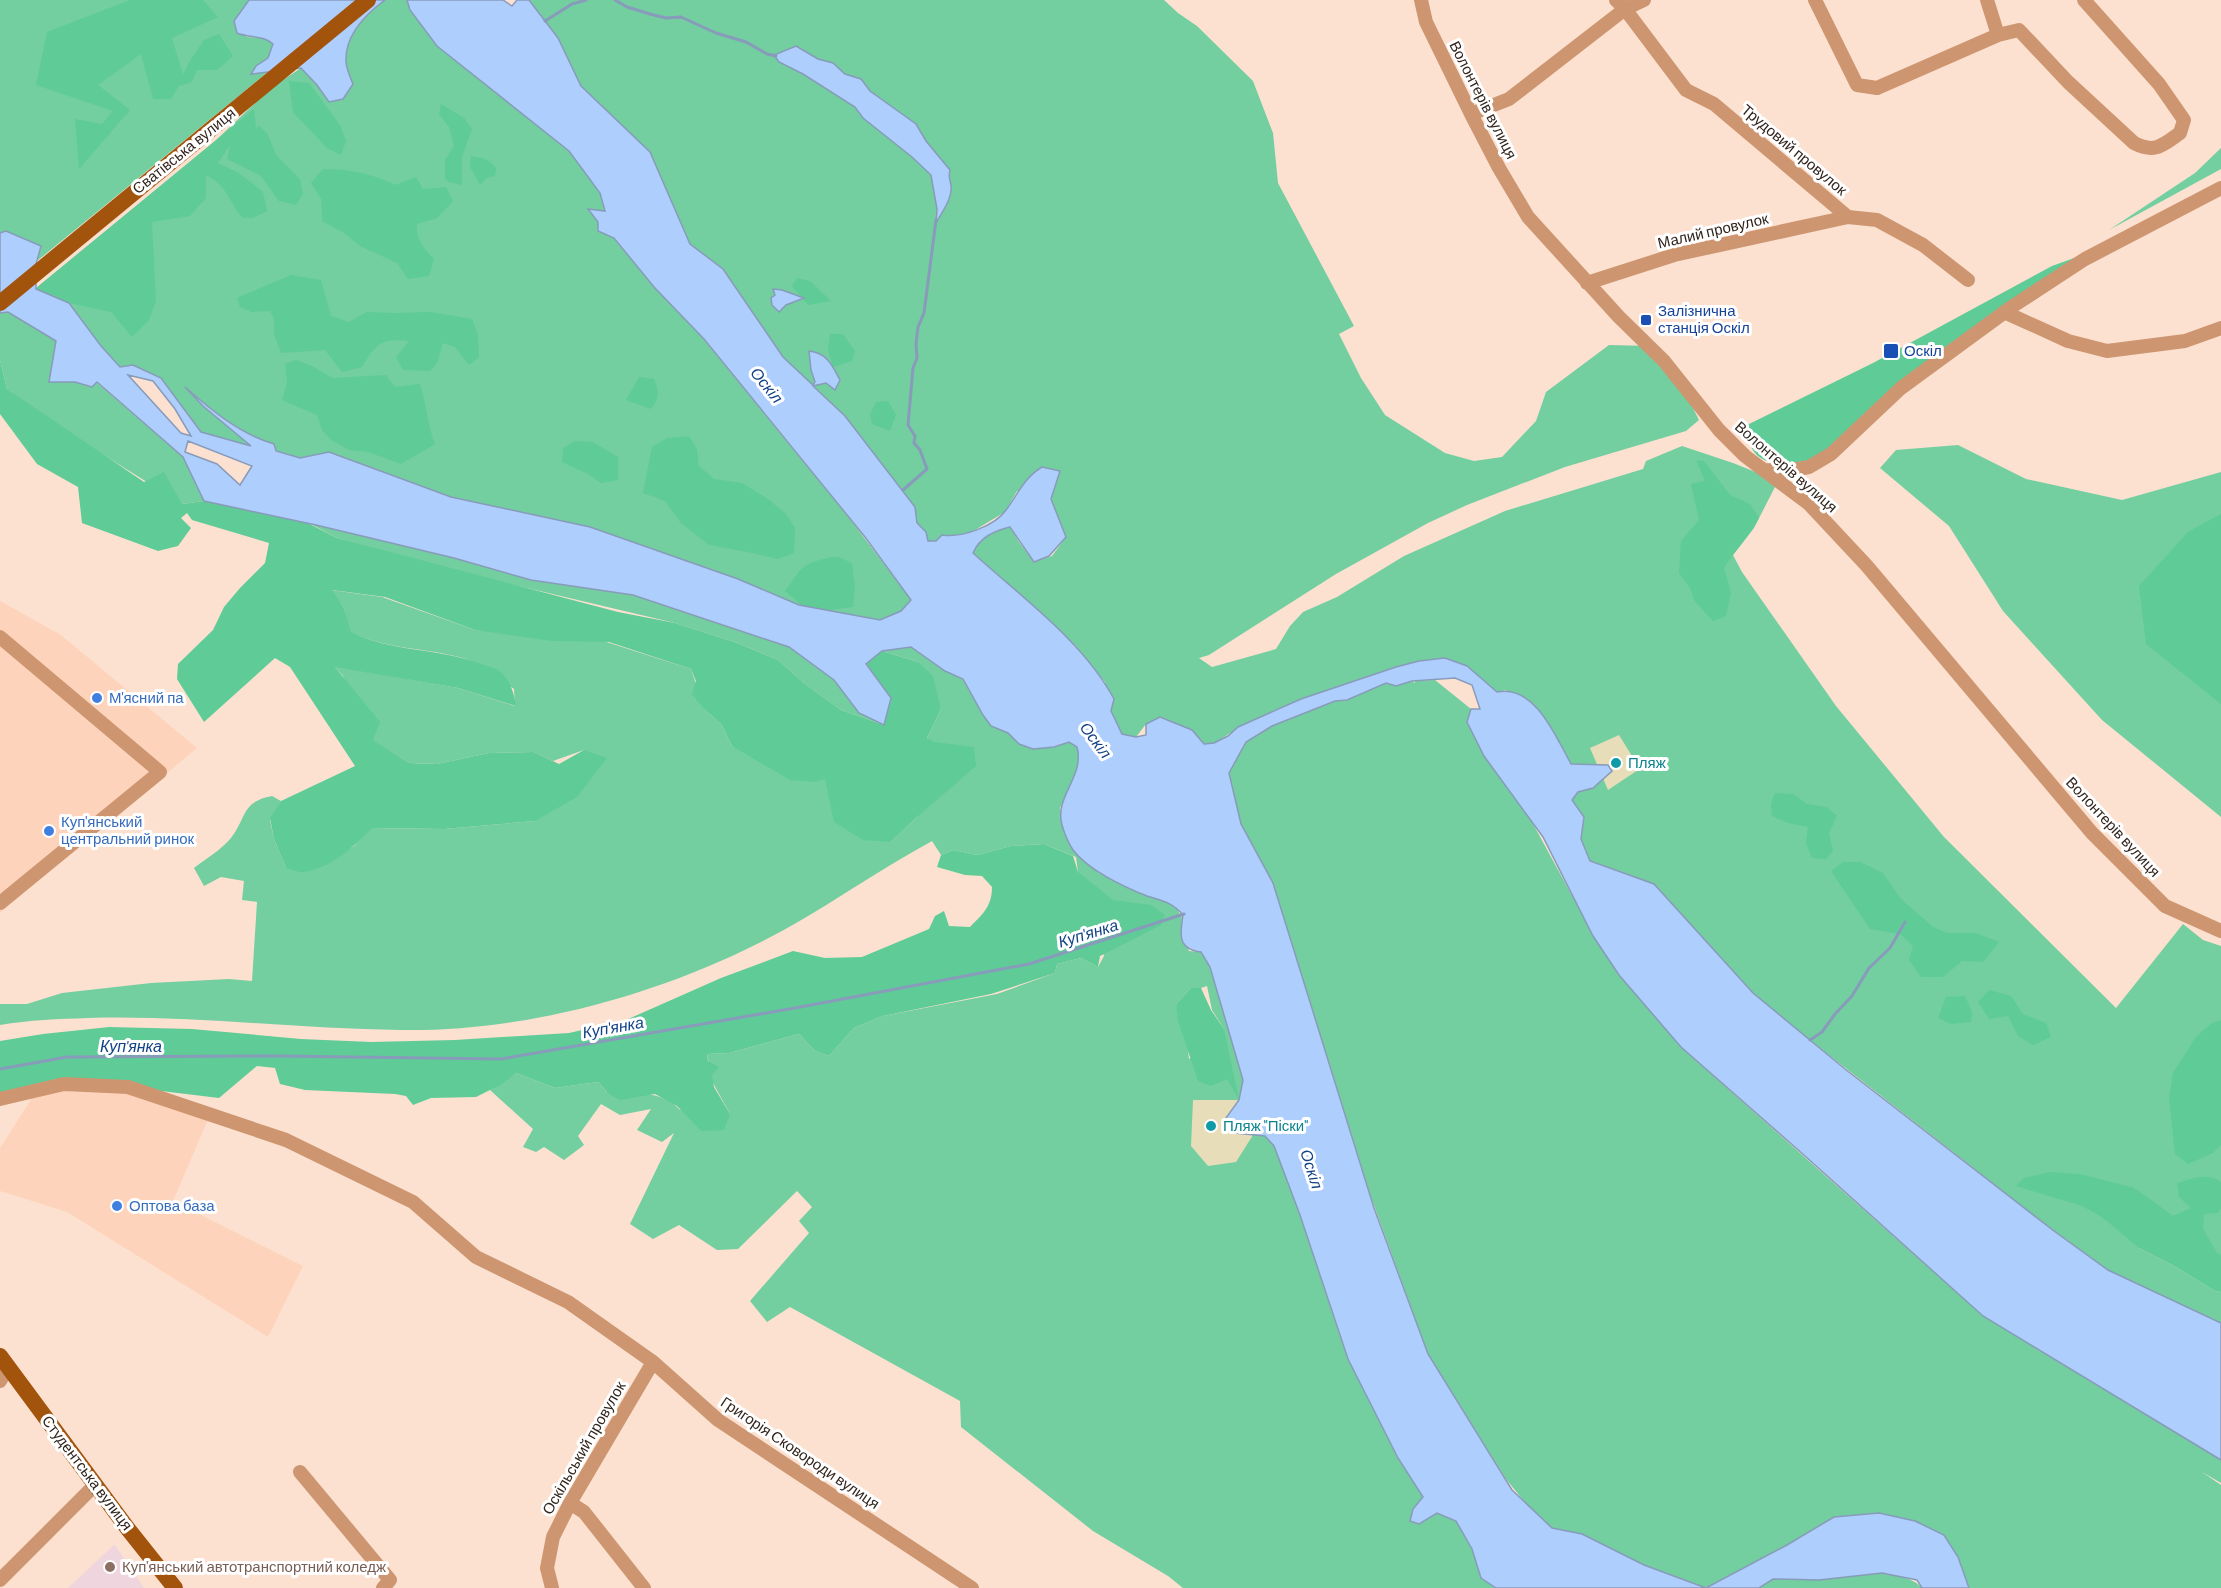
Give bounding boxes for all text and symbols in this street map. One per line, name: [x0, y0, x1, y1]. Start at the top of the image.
street label: Волонтерів вулиця: [1446, 38, 1521, 162]
street label: Трудовий провулок: [1738, 100, 1851, 199]
street label: Сватівська вулиця: [128, 103, 238, 197]
street label: Малий провулок: [1656, 208, 1770, 252]
place label: Залізнична станція Оскіл: [1658, 301, 1750, 336]
marker: Залізнична станція Оскіл: [1639, 313, 1653, 327]
place label: Оскіл: [1904, 341, 1942, 359]
marker: Оскіл: [1882, 342, 1900, 360]
water label: Оскіл: [747, 363, 788, 406]
street label: Волонтерів вулиця: [1732, 417, 1842, 516]
place label: М'ясний па: [109, 688, 184, 706]
marker: М'ясний па: [90, 691, 104, 705]
water label: Оскіл: [1077, 718, 1116, 762]
place label: Пляж: [1628, 753, 1666, 771]
marker: Пляж: [1609, 756, 1623, 770]
street label: Волонтерів вулиця: [2063, 773, 2165, 880]
place label: Куп'янський центральний ринок: [61, 812, 195, 847]
marker: Куп'янський центральний ринок: [42, 824, 56, 838]
water label: Куп'янка: [1055, 914, 1120, 951]
water label: Куп'янка: [581, 1012, 645, 1041]
water label: Куп'янка: [100, 1036, 162, 1055]
place label: Пляж "Піски": [1223, 1116, 1308, 1134]
marker: Пляж "Піски": [1204, 1119, 1218, 1133]
water label: Оскіл: [1297, 1147, 1328, 1191]
place label: Оптова база: [129, 1196, 215, 1214]
marker: Оптова база: [110, 1199, 124, 1213]
street label: Оскільський провулок: [538, 1377, 629, 1517]
street label: Григорія Сковороди вулиця: [718, 1392, 883, 1512]
street label: Студентська вулиця: [39, 1411, 137, 1533]
place label: Куп'янський автотранспортний коледж: [122, 1557, 386, 1575]
marker: Куп'янський автотранспортний коледж: [103, 1560, 117, 1574]

